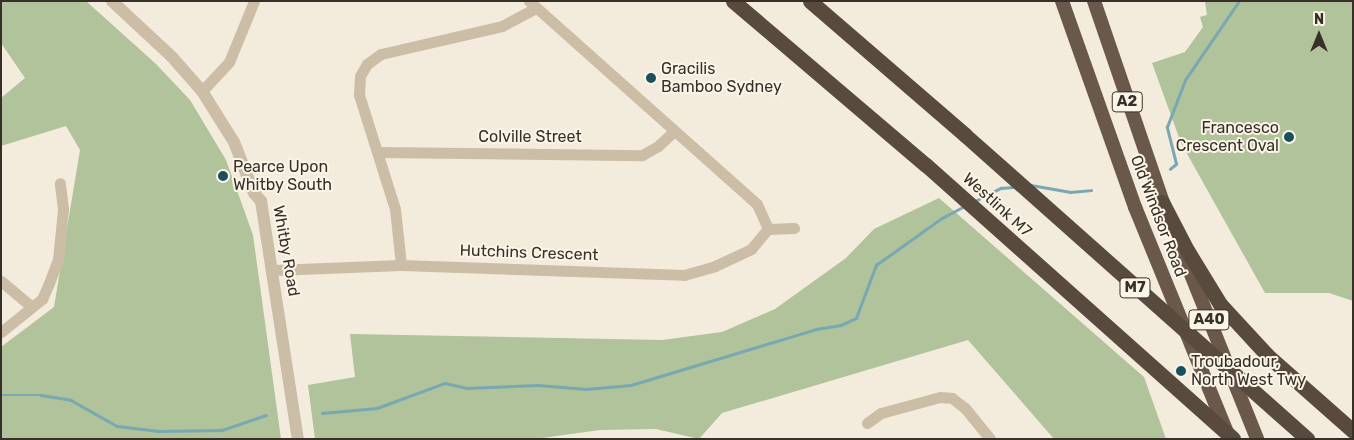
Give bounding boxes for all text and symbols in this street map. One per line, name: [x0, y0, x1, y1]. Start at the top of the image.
north arrow: [1294, 10, 1344, 60]
text: N: [1314, 11, 1324, 28]
place label: Gracilis Bamboo Sydney: [661, 59, 782, 97]
marker: Gracilis Bamboo Sydney: [645, 72, 657, 84]
road number: A2: [1111, 90, 1143, 114]
place label: Francesco Crescent Oval: [1176, 118, 1279, 156]
street label: Colville Street: [478, 127, 582, 147]
marker: Francesco Crescent Oval: [1283, 131, 1295, 143]
street label: Old Windsor Road: [1126, 152, 1190, 280]
place label: Pearce Upon Whitby South: [233, 157, 332, 195]
street label: Westlink M7: [958, 169, 1036, 241]
marker: Pearce Upon Whitby South: [217, 170, 229, 182]
street label: Whitby Road: [269, 204, 303, 298]
street label: Hutchins Crescent: [459, 241, 599, 265]
road number: M7: [1119, 276, 1151, 300]
road number: A40: [1188, 308, 1230, 332]
place label: Troubadour, North West Twy: [1191, 352, 1307, 390]
marker: Troubadour, North West Twy: [1175, 365, 1187, 377]

